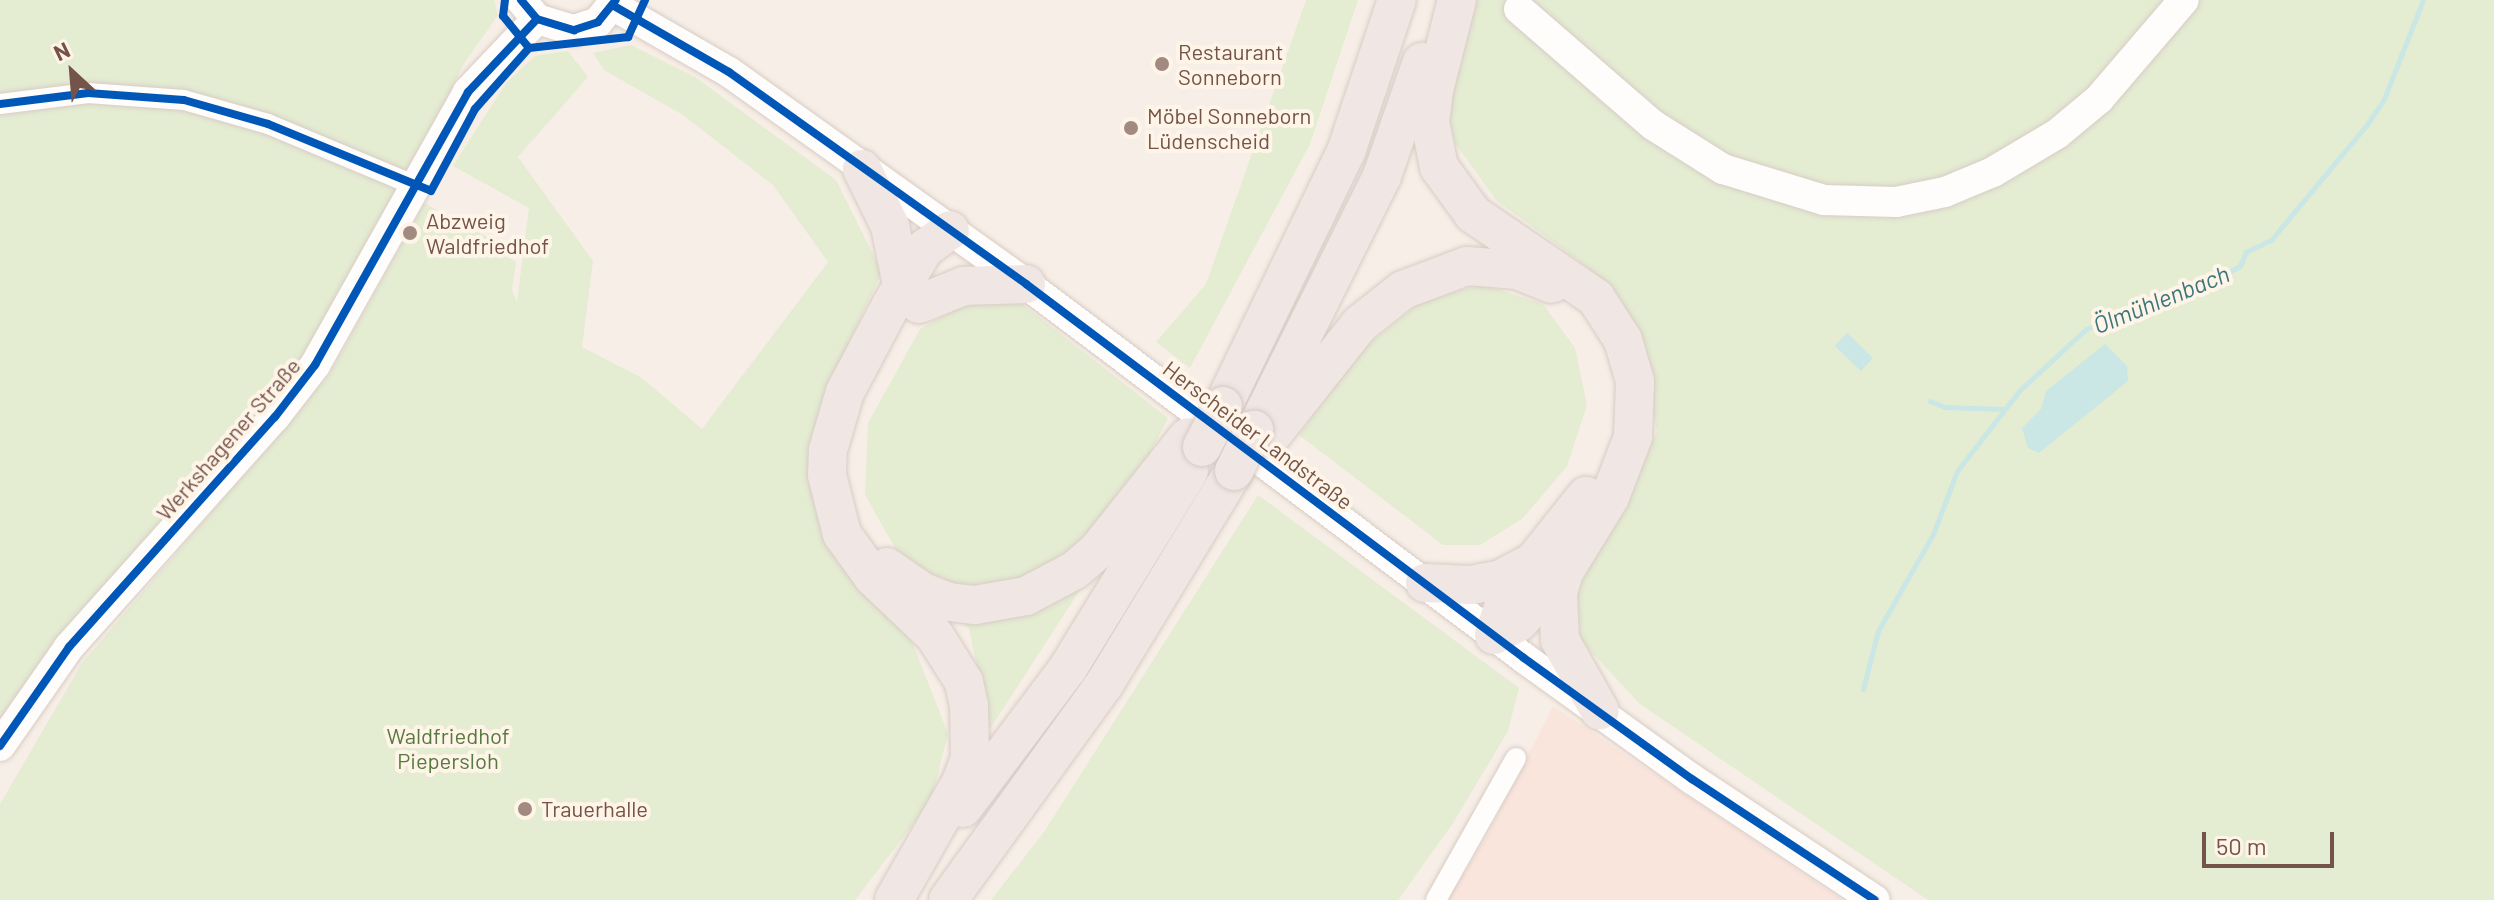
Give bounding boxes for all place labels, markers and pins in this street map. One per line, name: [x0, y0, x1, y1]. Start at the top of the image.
place label: Restaurant Sonneborn: [1178, 38, 1284, 90]
marker: Restaurant Sonneborn: [1153, 55, 1171, 73]
place label: Möbel Sonneborn Lüdenscheid: [1147, 102, 1311, 154]
marker: Möbel Sonneborn Lüdenscheid: [1122, 119, 1140, 137]
place label: Abzweig Waldfriedhof: [426, 207, 549, 258]
marker: Abzweig Waldfriedhof: [401, 224, 419, 242]
place label: Trauerhalle: [541, 796, 648, 822]
marker: Trauerhalle: [516, 800, 534, 818]

